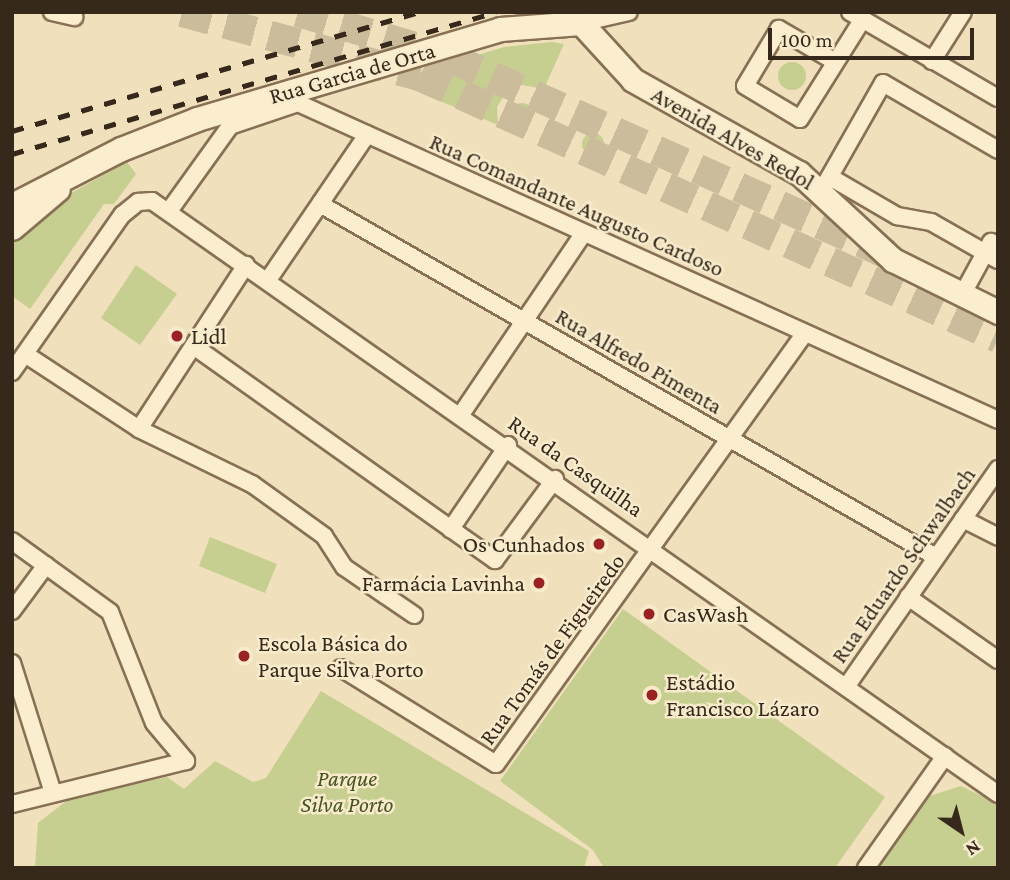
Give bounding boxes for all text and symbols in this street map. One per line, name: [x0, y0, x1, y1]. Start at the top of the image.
scale bar: [772, 14, 978, 58]
text: 100 m: [781, 28, 833, 52]
street label: Rua Garcia de Orta: [266, 36, 438, 110]
street label: Avenida Alves Redol: [647, 80, 819, 196]
street label: Rua Comandante Augusto Cardoso: [426, 127, 728, 283]
street label: Rua Alfredo Pimenta: [551, 302, 727, 420]
place label: Lidl: [191, 322, 227, 350]
marker: Lidl: [169, 328, 185, 344]
street label: Rua da Casquilha: [503, 409, 649, 523]
street label: Rua Eduardo Schwalbach: [825, 462, 981, 668]
place label: Os Cunhados: [463, 530, 585, 558]
marker: Os Cunhados: [591, 536, 607, 552]
street label: Rua Tomás de Figueiredo: [473, 548, 631, 750]
place label: Farmácia Lavinha: [362, 569, 525, 597]
marker: Farmácia Lavinha: [531, 575, 547, 591]
place label: CasWash: [663, 600, 748, 628]
marker: CasWash: [641, 606, 657, 622]
place label: Escola Básica do Parque Silva Porto: [258, 629, 424, 683]
marker: Escola Básica do Parque Silva Porto: [236, 648, 252, 664]
place label: Estádio Francisco Lázaro: [666, 668, 819, 722]
marker: Estádio Francisco Lázaro: [644, 687, 660, 703]
park label: Parque Silva Porto: [301, 764, 393, 818]
north arrow: [926, 796, 996, 866]
text: N: [962, 836, 985, 861]

